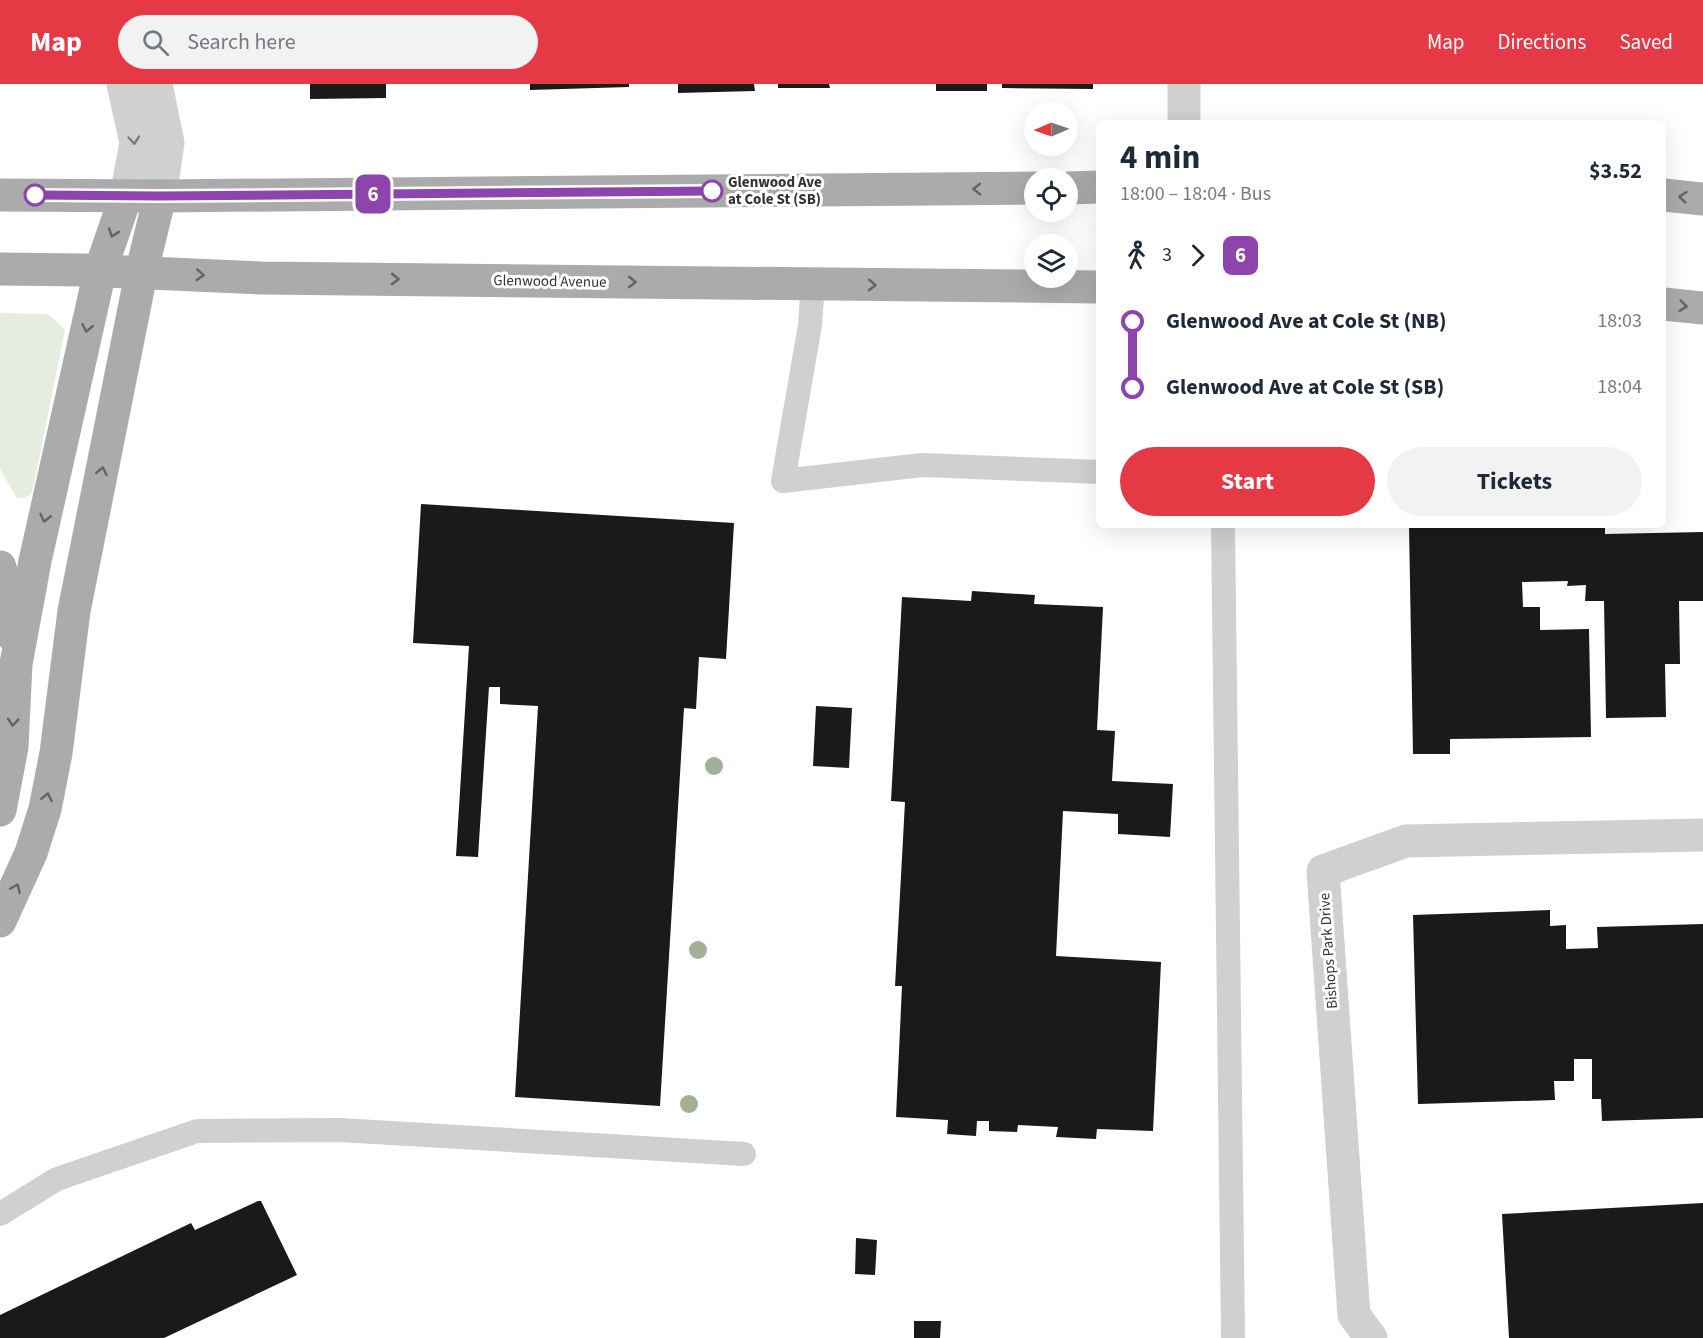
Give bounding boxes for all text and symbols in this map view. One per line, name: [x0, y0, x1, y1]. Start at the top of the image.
search box: [118, 15, 538, 69]
text: Map: [30, 22, 82, 62]
icon: search: [139, 26, 172, 59]
text: Search here: [187, 26, 296, 58]
text: Map: [1427, 27, 1465, 57]
text: Directions: [1498, 27, 1586, 57]
text: Saved: [1619, 27, 1673, 57]
north arrow: [1024, 102, 1078, 156]
map controls: [1024, 102, 1078, 288]
text: 4 min: [1120, 134, 1200, 181]
one-way arrow: [127, 135, 140, 145]
text: $3.52: [1589, 155, 1642, 187]
button: locate: [1024, 168, 1078, 222]
place label: Glenwood Ave at Cole St (SB): [728, 172, 822, 210]
line badge: 6: [354, 174, 392, 214]
text: 6: [367, 179, 379, 209]
marker: Glenwood Ave at Cole St (SB): [701, 180, 723, 202]
text: 18:00 – 18:04 · Bus: [1120, 180, 1271, 208]
one-way arrow: [972, 182, 981, 195]
unlabelled marker: [24, 184, 46, 206]
one-way arrow: [1679, 191, 1688, 204]
one-way arrow: [107, 228, 120, 238]
button: layers: [1024, 234, 1078, 288]
icon: walk: [1120, 239, 1153, 272]
icon: forward: [1181, 239, 1214, 272]
text: 6: [1235, 240, 1246, 270]
text: 3: [1162, 241, 1172, 269]
one-way arrow: [195, 269, 204, 282]
street label: Glenwood Avenue: [493, 270, 607, 293]
one-way arrow: [390, 273, 399, 286]
one-way arrow: [627, 276, 636, 288]
one-way arrow: [867, 279, 876, 291]
one-way arrow: [1679, 299, 1688, 312]
text: Glenwood Ave at Cole St (NB): [1166, 305, 1447, 337]
text: 18:03: [1597, 307, 1642, 335]
one-way arrow: [81, 323, 94, 333]
text: Glenwood Ave at Cole St (SB): [1166, 371, 1444, 403]
text: 18:04: [1597, 373, 1642, 401]
button: Start: [1120, 447, 1375, 516]
button: Tickets: [1387, 447, 1642, 516]
one-way arrow: [95, 466, 108, 476]
one-way arrow: [40, 513, 53, 523]
one-way arrow: [7, 718, 20, 727]
one-way arrow: [40, 793, 53, 803]
one-way arrow: [9, 883, 21, 894]
street label: Bishops Park Drive: [1314, 892, 1343, 1010]

